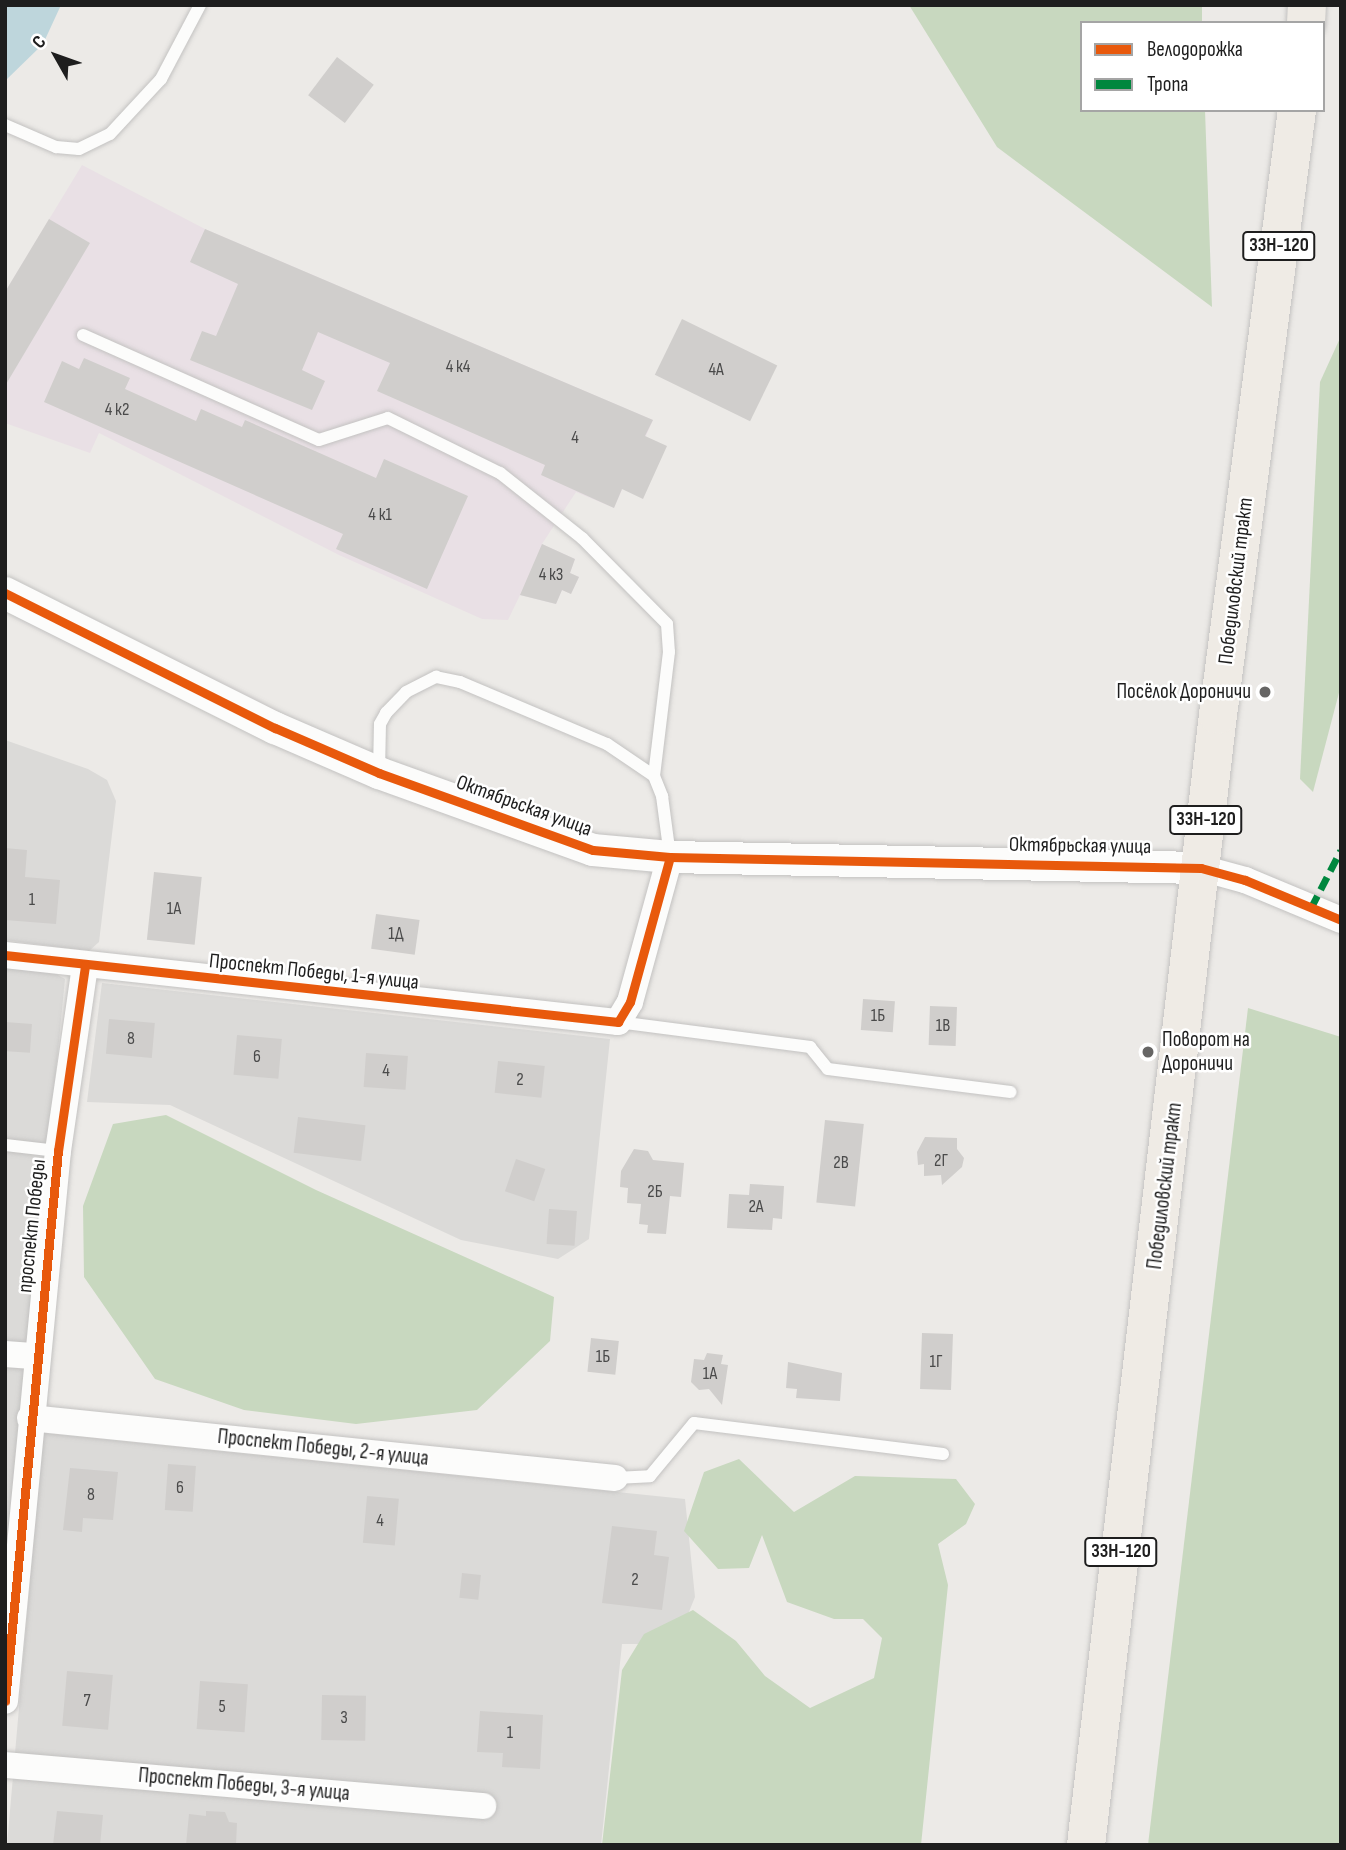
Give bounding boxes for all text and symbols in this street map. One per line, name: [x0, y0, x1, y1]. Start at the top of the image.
north arrow: [21, 21, 91, 91]
legend: [1080, 21, 1325, 112]
text: С: [28, 31, 51, 53]
text: Велодорожка: [1147, 37, 1243, 62]
text: Тропа: [1147, 72, 1188, 97]
road number: 33Н-120: [1242, 230, 1316, 262]
house number: 4 к4: [446, 356, 470, 378]
house number: 4А: [708, 359, 724, 381]
house number: 4 к2: [105, 399, 129, 421]
house number: 4: [571, 427, 579, 449]
street label: Победиловский тракт: [1213, 496, 1259, 666]
house number: 4 к1: [368, 504, 392, 526]
house number: 4 к3: [539, 564, 563, 586]
place label: Посёлок Дороничи: [1116, 679, 1251, 705]
marker: Посёлок Дороничи: [1257, 684, 1273, 700]
street label: Октябрьская улица: [453, 770, 595, 842]
road number: 33Н-120: [1169, 804, 1243, 835]
street label: Октябрьская улица: [1009, 832, 1151, 860]
house number: 1: [29, 889, 35, 911]
house number: 1А: [167, 898, 181, 920]
house number: 1Д: [388, 923, 404, 945]
street label: Проспект Победы, 1-я улица: [208, 948, 420, 996]
house number: 1Б: [871, 1005, 885, 1027]
house number: 1В: [936, 1015, 950, 1037]
place label: Поворот на Дороничи: [1162, 1027, 1250, 1077]
house number: 8: [127, 1028, 135, 1050]
marker: Поворот на Дороничи: [1140, 1044, 1156, 1060]
house number: 6: [253, 1046, 261, 1068]
house number: 4: [382, 1060, 390, 1082]
house number: 2: [516, 1069, 524, 1091]
street label: Победиловский тракт: [1142, 1101, 1188, 1271]
house number: 2Г: [934, 1150, 948, 1172]
house number: 2В: [833, 1152, 849, 1174]
street label: проспект Победы: [12, 1158, 52, 1294]
house number: 2Б: [647, 1181, 663, 1203]
house number: 2А: [748, 1196, 764, 1218]
house number: 1Б: [596, 1346, 610, 1368]
house number: 1Г: [930, 1351, 942, 1373]
house number: 1А: [703, 1363, 717, 1385]
street label: Проспект Победы, 2-я улица: [216, 1424, 430, 1472]
house number: 6: [176, 1477, 184, 1499]
house number: 8: [87, 1484, 95, 1506]
house number: 4: [376, 1510, 384, 1532]
road number: 33Н-120: [1084, 1536, 1158, 1568]
house number: 2: [631, 1569, 639, 1591]
house number: 7: [83, 1690, 91, 1712]
house number: 5: [218, 1696, 226, 1718]
house number: 3: [340, 1707, 348, 1729]
house number: 1: [507, 1722, 513, 1744]
street label: Проспект Победы, 3-я улица: [137, 1763, 351, 1807]

